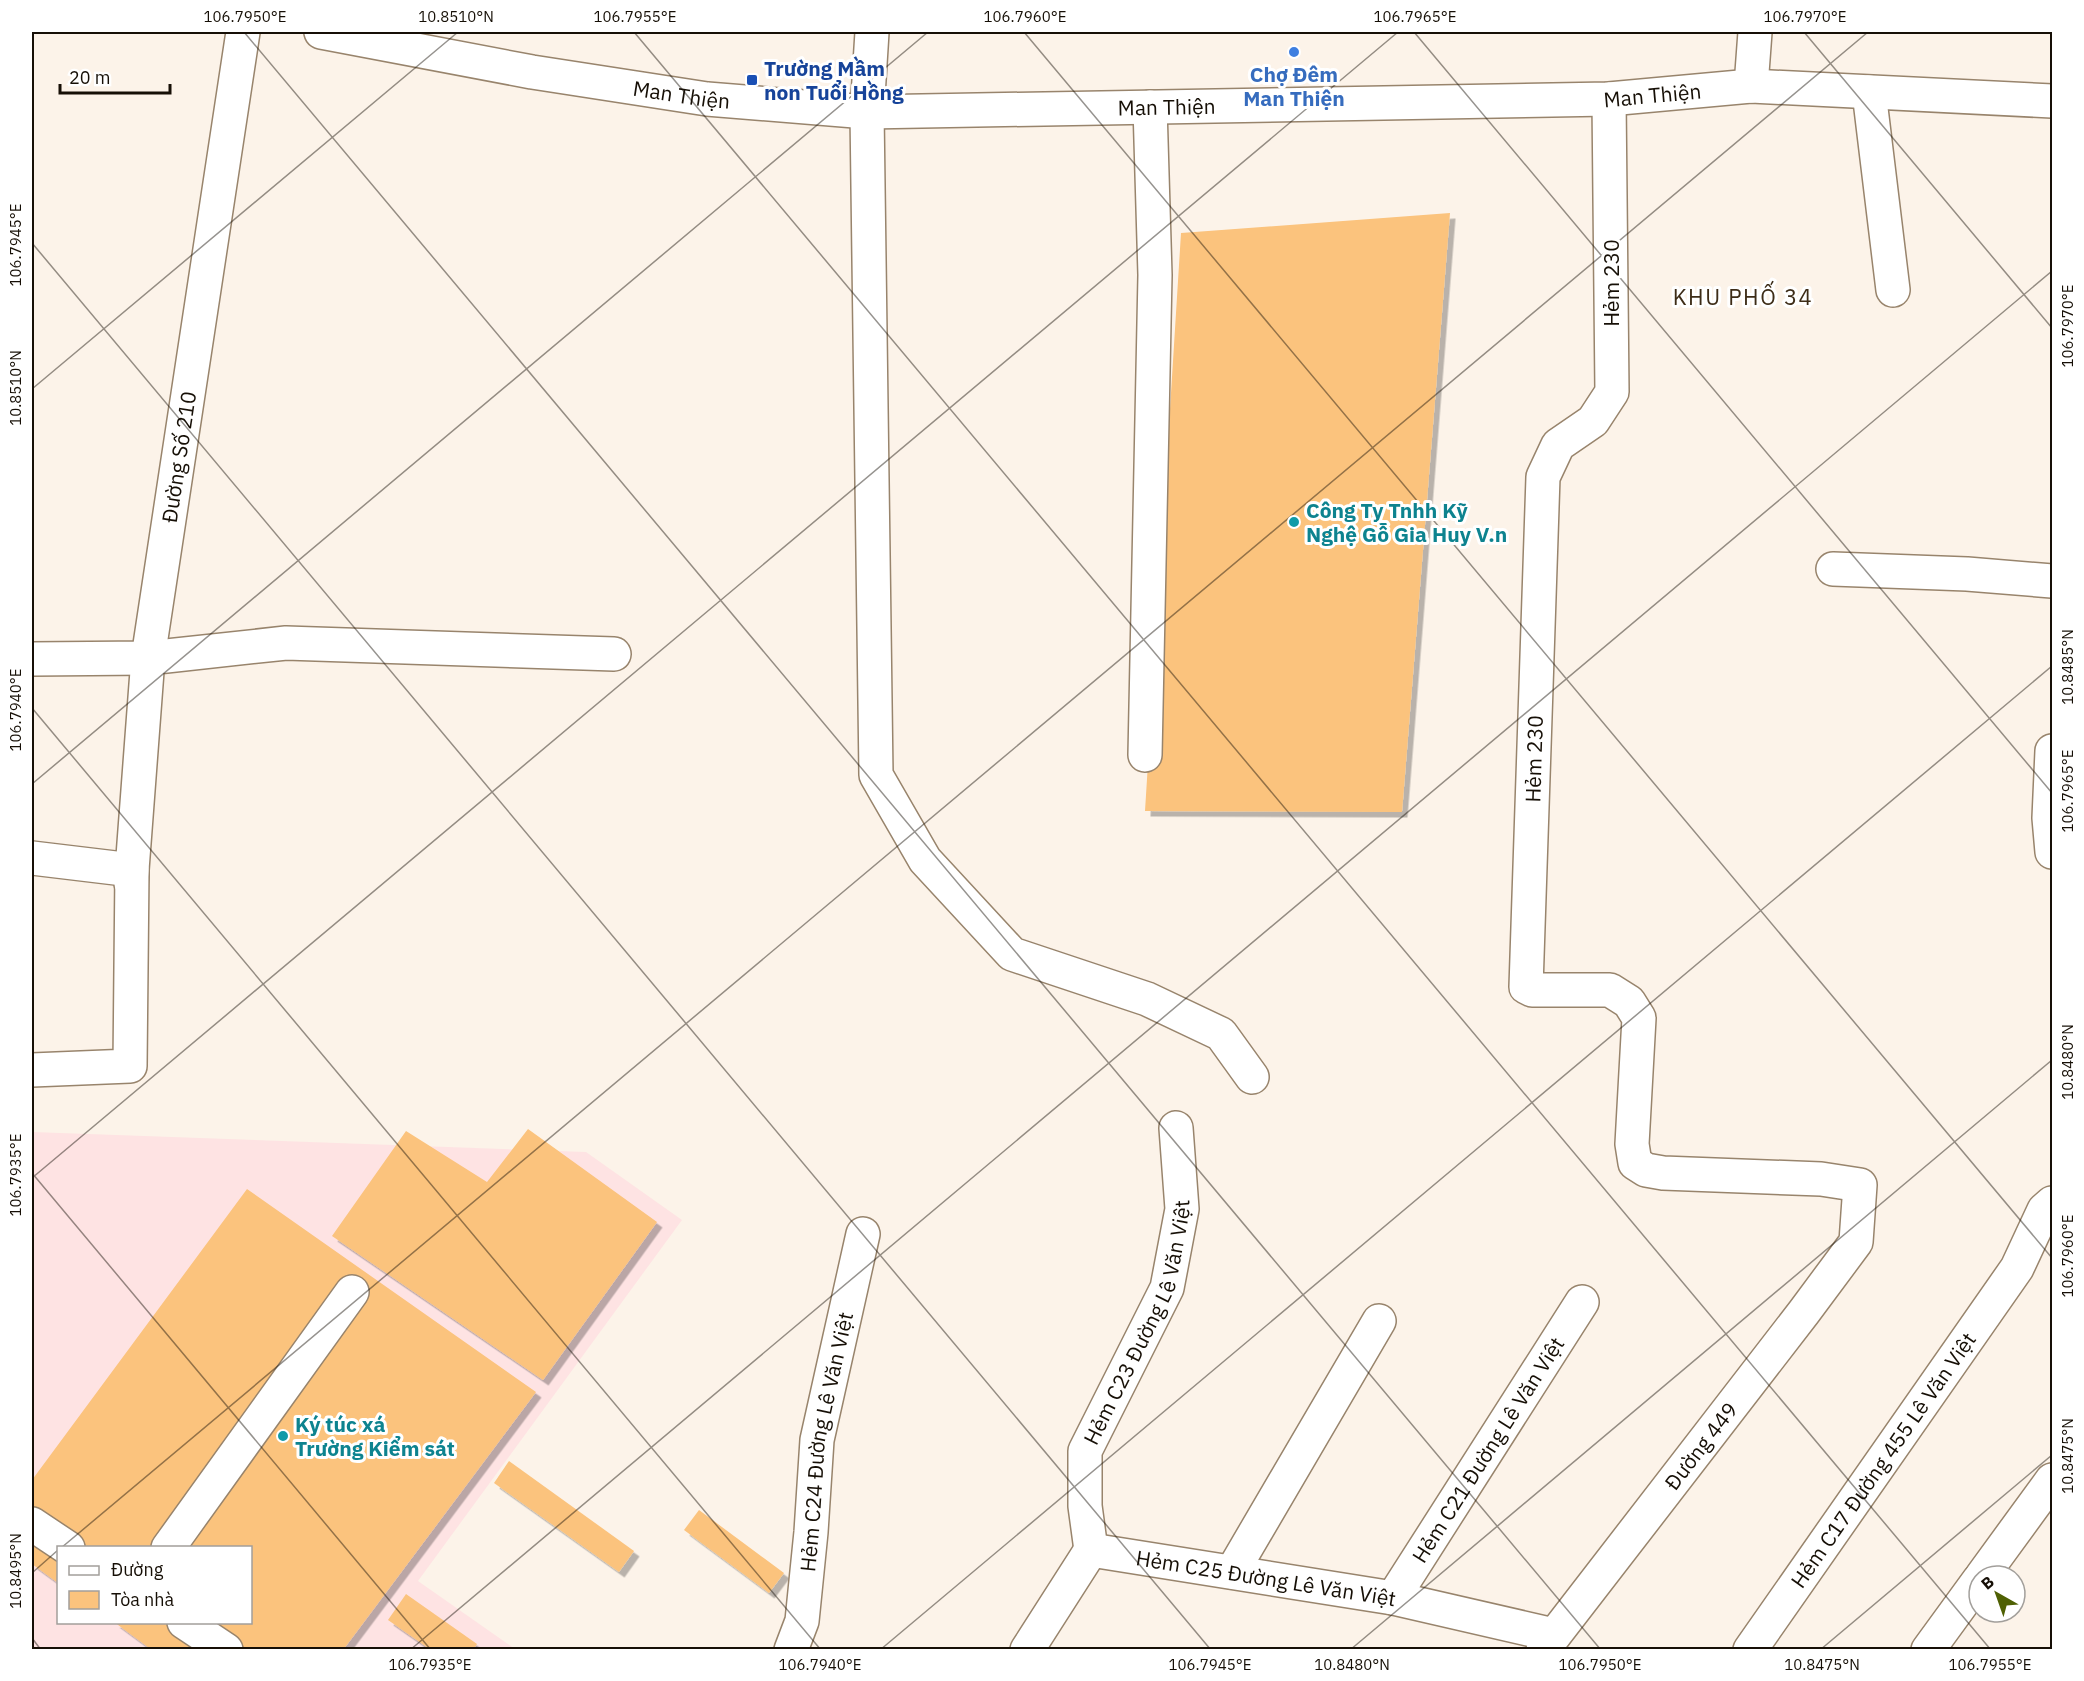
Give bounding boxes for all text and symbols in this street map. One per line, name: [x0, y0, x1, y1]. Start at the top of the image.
text: 106.7950°E: [204, 7, 286, 26]
text: 10.8510°N: [418, 7, 494, 26]
text: 106.7955°E: [594, 7, 676, 26]
text: 106.7960°E: [984, 7, 1066, 26]
text: 106.7965°E: [1374, 7, 1456, 26]
text: 106.7970°E: [1764, 7, 1846, 26]
marker: Chợ Đêm Man Thiện: [1287, 45, 1301, 59]
place label: Trường Mầm non Tuổi Hồng: [764, 54, 904, 106]
scale bar: [60, 57, 170, 95]
place label: Chợ Đêm Man Thiện: [1243, 60, 1345, 112]
text: 20 m: [69, 66, 111, 89]
marker: Trường Mầm non Tuổi Hồng: [745, 73, 759, 87]
street label: Man Thiện: [631, 74, 731, 115]
street label: Man Thiện: [1602, 77, 1702, 113]
street label: Man Thiện: [1117, 92, 1216, 122]
text: 106.7945°E: [6, 204, 25, 286]
street label: Hẻm 230: [1597, 239, 1625, 327]
district label: KHU PHỐ 34: [1673, 280, 1813, 311]
text: 106.7970°E: [2058, 285, 2077, 367]
text: 10.8510°N: [6, 350, 25, 426]
street label: Đường Số 210: [155, 389, 202, 525]
place label: Công Ty Tnhh Kỹ Nghệ Gỗ Gia Huy V.n: [1306, 496, 1507, 548]
marker: Công Ty Tnhh Kỹ Nghệ Gỗ Gia Huy V.n: [1287, 515, 1301, 529]
text: 10.8485°N: [2058, 629, 2077, 705]
text: 106.7940°E: [6, 669, 25, 751]
street label: Hẻm 230: [1518, 715, 1549, 803]
text: 106.7965°E: [2058, 750, 2077, 832]
text: 10.8480°N: [2058, 1024, 2077, 1100]
text: 106.7935°E: [6, 1134, 25, 1216]
street label: Hẻm C23 Đường Lê Văn Việt: [1077, 1199, 1196, 1449]
text: 106.7960°E: [2058, 1215, 2077, 1297]
street label: Hẻm C24 Đường Lê Văn Việt: [793, 1309, 859, 1573]
street label: Hẻm C17 Đường 455 Lê Văn Việt: [1784, 1327, 1982, 1593]
street label: Hẻm C21 Đường Lê Văn Việt: [1405, 1331, 1570, 1568]
street label: Đường 449: [1658, 1396, 1743, 1495]
place label: Ký túc xá Trường Kiểm sát: [295, 1410, 455, 1462]
text: 10.8475°N: [2058, 1418, 2077, 1494]
marker: Ký túc xá Trường Kiểm sát: [276, 1429, 290, 1443]
text: 10.8495°N: [6, 1533, 25, 1609]
street label: Hẻm C25 Đường Lê Văn Việt: [1134, 1543, 1398, 1612]
legend: [57, 1546, 252, 1624]
text: Đường: [111, 1558, 164, 1581]
north arrow: [1967, 1564, 2027, 1624]
text: B: [1977, 1571, 1998, 1594]
text: Tòa nhà: [111, 1588, 175, 1611]
text: 106.7935°E: [389, 1655, 471, 1674]
text: 106.7940°E: [779, 1655, 861, 1674]
text: 106.7945°E: [1169, 1655, 1251, 1674]
text: 10.8480°N: [1314, 1655, 1390, 1674]
text: 106.7950°E: [1559, 1655, 1641, 1674]
text: 10.8475°N: [1784, 1655, 1860, 1674]
text: 106.7955°E: [1949, 1655, 2031, 1674]

